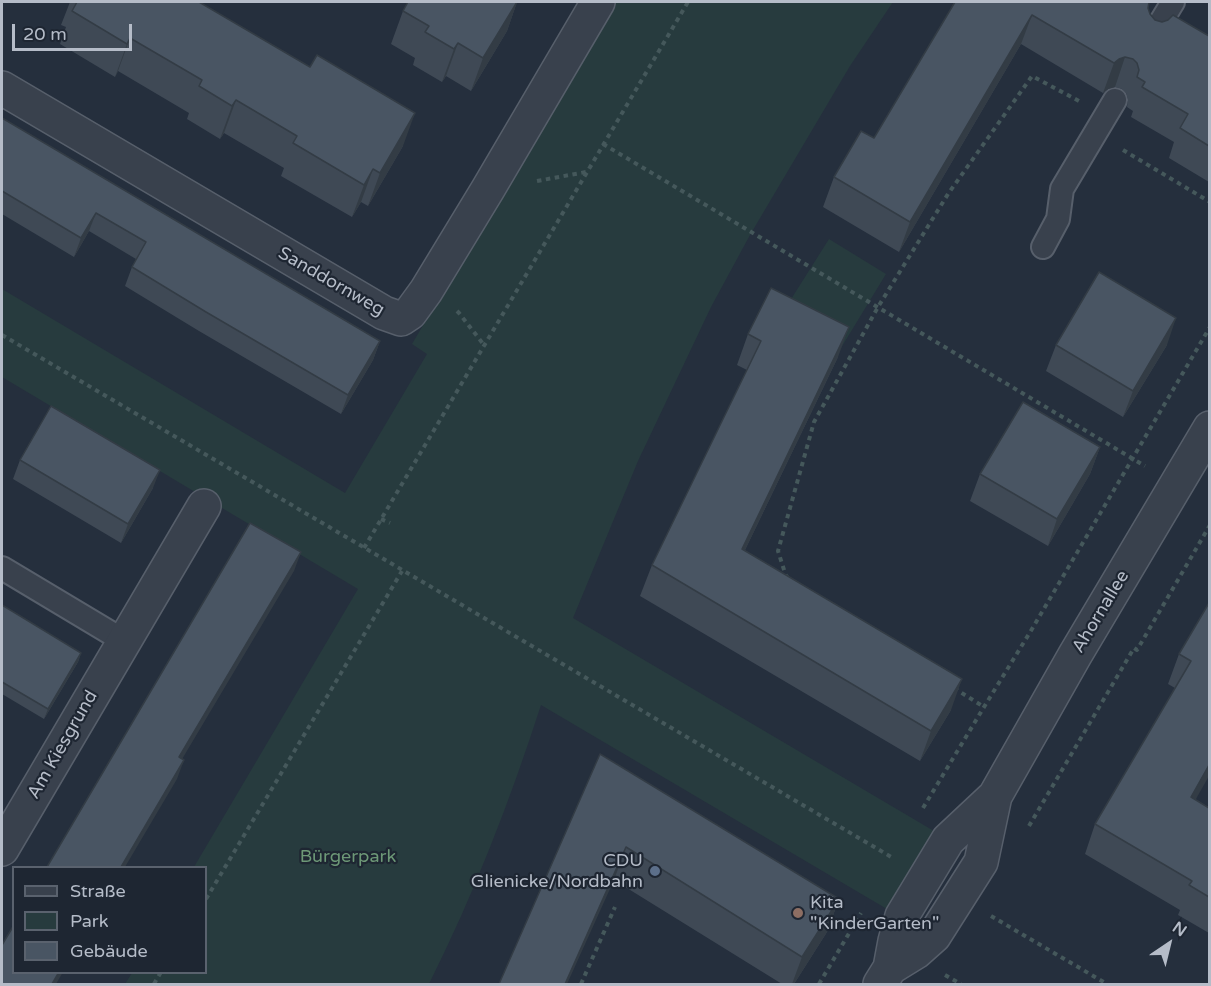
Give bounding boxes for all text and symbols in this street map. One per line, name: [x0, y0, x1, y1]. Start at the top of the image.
scale bar: [15, 12, 135, 50]
text: 20 m: [23, 23, 67, 45]
street label: Sanddornweg: [274, 243, 388, 321]
street label: Ahornallee: [1068, 567, 1134, 657]
street label: Am Kiesgrund: [23, 687, 103, 803]
park label: Bürgerpark: [300, 846, 396, 868]
place label: CDU Glienicke/Nordbahn: [471, 850, 643, 892]
marker: CDU Glienicke/Nordbahn: [648, 864, 662, 878]
legend: [12, 866, 207, 974]
text: Straße: [70, 880, 126, 902]
place label: Kita "KinderGarten": [810, 892, 939, 934]
marker: Kita "KinderGarten": [791, 906, 805, 920]
text: Park: [70, 910, 108, 932]
north arrow: [1139, 914, 1199, 974]
text: N: [1168, 917, 1190, 941]
text: Gebäude: [70, 940, 148, 962]

